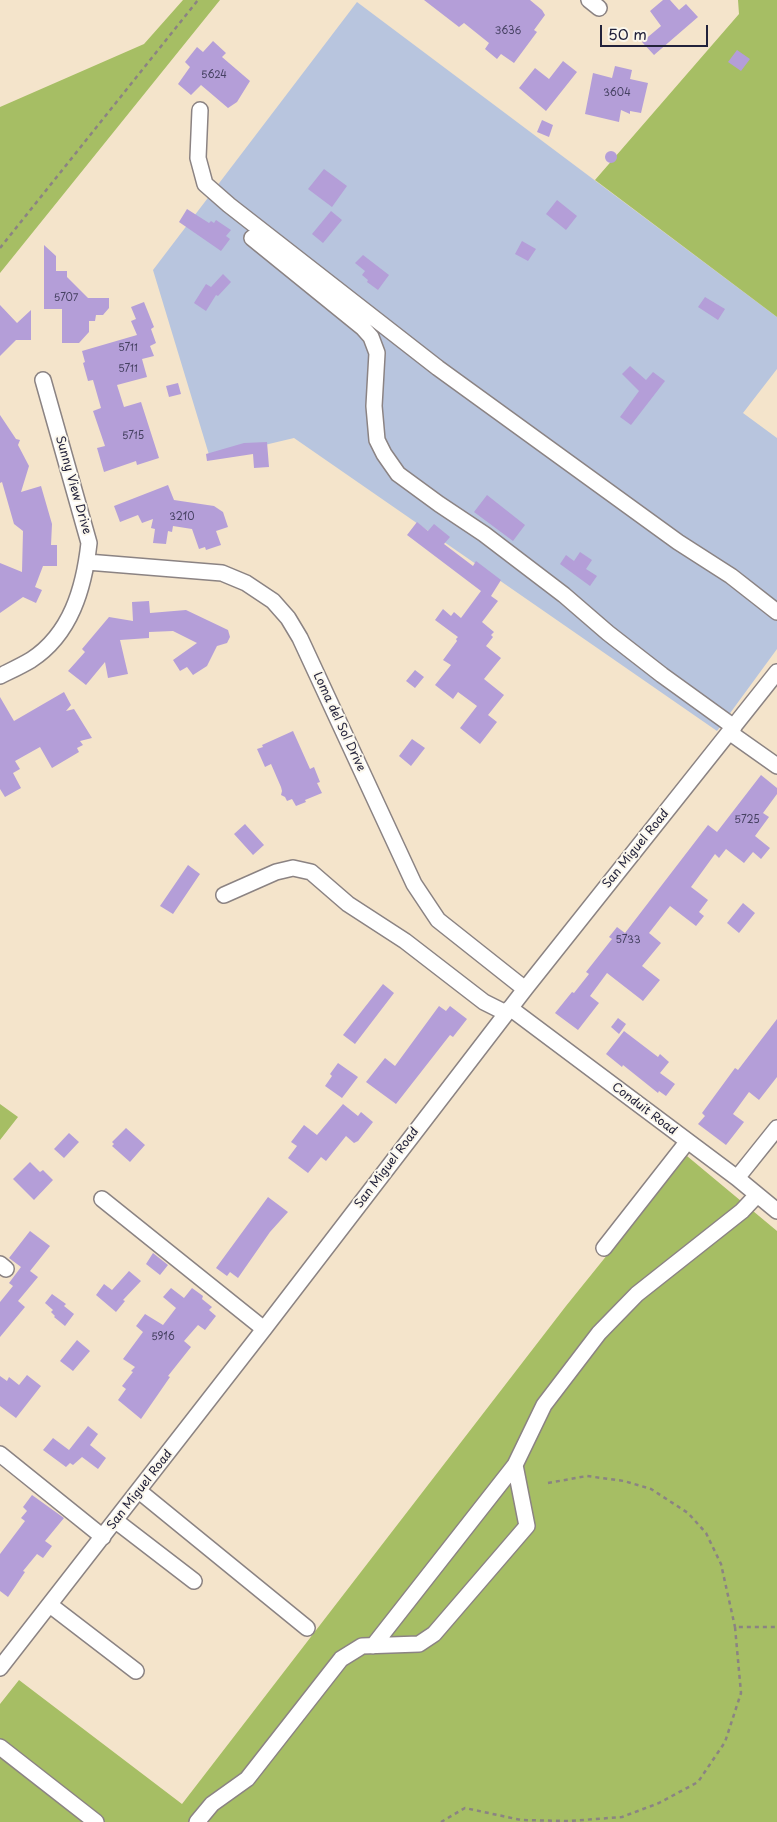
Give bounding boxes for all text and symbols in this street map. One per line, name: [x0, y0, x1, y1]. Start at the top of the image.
scale bar: [602, 15, 710, 47]
text: 50 m: [608, 22, 647, 45]
house number: 3636: [495, 25, 521, 37]
house number: 5624: [201, 69, 227, 81]
house number: 3604: [603, 87, 631, 99]
house number: 5707: [54, 292, 78, 304]
house number: 5711: [118, 342, 138, 354]
house number: 5711: [118, 363, 138, 375]
house number: 5715: [122, 430, 144, 442]
street label: Sunny View Drive: [52, 434, 94, 536]
house number: 3210: [169, 511, 195, 523]
street label: Loma del Sol Drive: [310, 670, 368, 774]
street label: San Miguel Road: [600, 807, 672, 891]
house number: 5725: [734, 814, 760, 826]
house number: 5733: [615, 934, 641, 946]
street label: Conduit Road: [609, 1080, 679, 1138]
street label: San Miguel Road: [352, 1125, 422, 1211]
house number: 5916: [151, 1331, 175, 1343]
street label: San Miguel Road: [104, 1447, 176, 1533]

